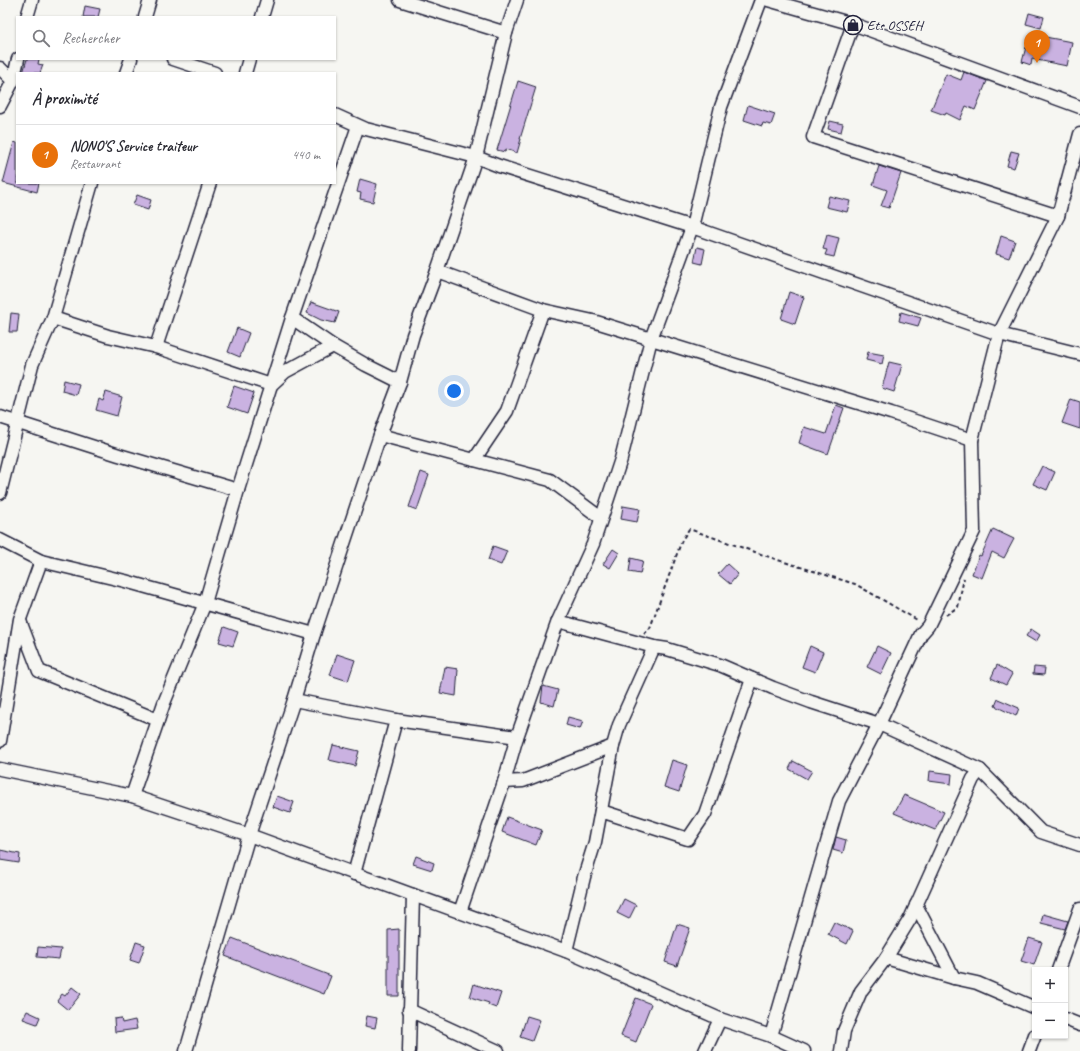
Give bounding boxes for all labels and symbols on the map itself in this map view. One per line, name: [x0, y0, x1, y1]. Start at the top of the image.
shop icon: Ets OSSEH: [842, 14, 864, 36]
place label: Ets OSSEH: [867, 17, 924, 34]
pin: 1: [1024, 30, 1050, 63]
your location: [444, 381, 464, 401]

